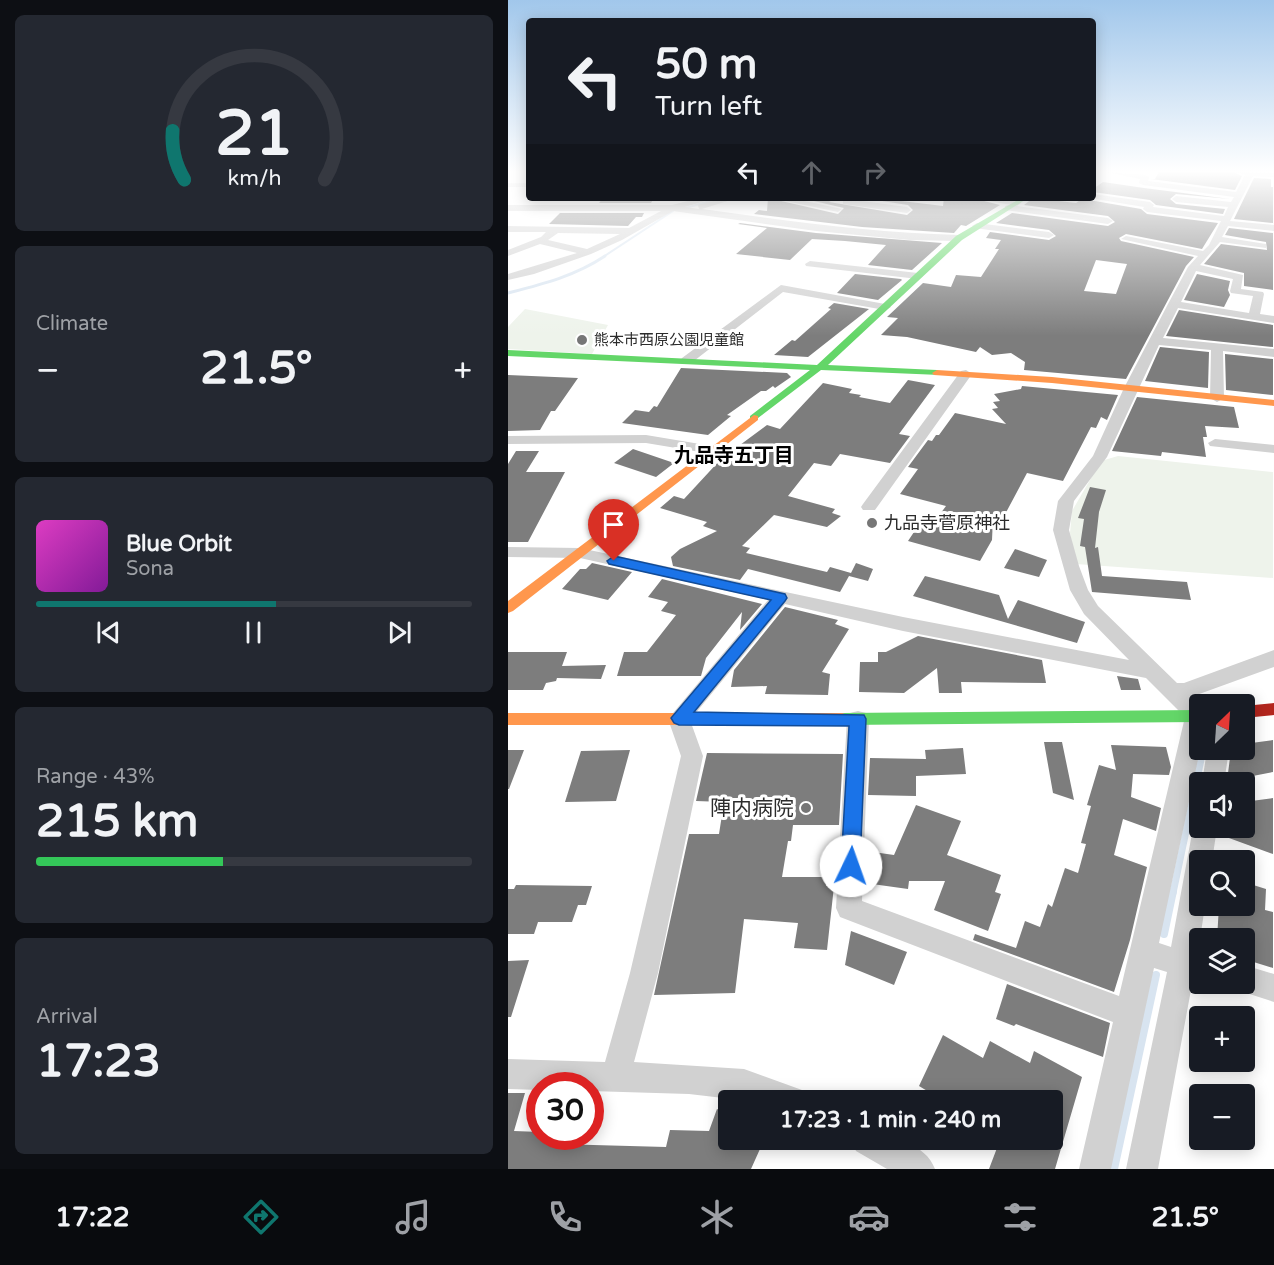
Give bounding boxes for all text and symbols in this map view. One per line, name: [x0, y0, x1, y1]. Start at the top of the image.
text: 50 m: [655, 39, 757, 90]
icon: left: [556, 42, 634, 120]
text: Turn left: [655, 90, 762, 123]
text: 21: [215, 97, 293, 172]
icon: left: [732, 156, 765, 189]
icon: ahead: [795, 156, 828, 189]
icon: right: [858, 156, 891, 189]
text: km/h: [227, 165, 281, 191]
text: Climate: [36, 312, 108, 336]
place label: 熊本市西原公園児童館: [594, 331, 744, 349]
marker: 熊本市西原公園児童館: [575, 333, 589, 347]
text: 21.5°: [200, 342, 313, 396]
text: −: [36, 351, 60, 390]
text: +: [453, 351, 472, 390]
district label: 九品寺五丁目: [674, 444, 794, 468]
pin: [588, 499, 639, 561]
icon: arrive: [597, 508, 630, 541]
place label: 九品寺菅原神社: [884, 512, 1010, 534]
marker: 九品寺菅原神社: [865, 516, 879, 530]
text: Blue Orbit: [126, 531, 232, 557]
text: Sona: [126, 557, 174, 581]
icon: previous: [92, 616, 125, 649]
icon: pause: [237, 616, 270, 649]
icon: next: [383, 616, 416, 649]
north arrow: [1189, 694, 1255, 760]
map controls: [1189, 694, 1255, 1150]
text: Range · 43%: [36, 765, 155, 789]
button: sound: [1189, 772, 1255, 838]
text: 215 km: [36, 795, 198, 849]
place label: 陣内病院: [710, 796, 794, 821]
marker: 陣内病院: [799, 801, 813, 815]
position arrow: [819, 834, 883, 898]
button: search: [1189, 850, 1255, 916]
button: layers: [1189, 928, 1255, 994]
text: Arrival: [36, 1005, 98, 1029]
button: +: [1189, 1006, 1255, 1072]
text: 17:23: [36, 1035, 161, 1089]
speed limit sign: 30: [526, 1072, 604, 1150]
button: −: [1189, 1084, 1255, 1150]
text: 17:23 · 1 min · 240 m: [780, 1107, 1001, 1133]
icon: directions: [240, 1196, 282, 1238]
icon: music: [392, 1196, 434, 1238]
icon: phone: [544, 1196, 586, 1238]
icon: climate: [696, 1196, 738, 1238]
icon: car: [848, 1196, 890, 1238]
icon: filters: [999, 1196, 1041, 1238]
text: 17:22: [55, 1201, 130, 1234]
text: 21.5°: [1151, 1201, 1219, 1234]

